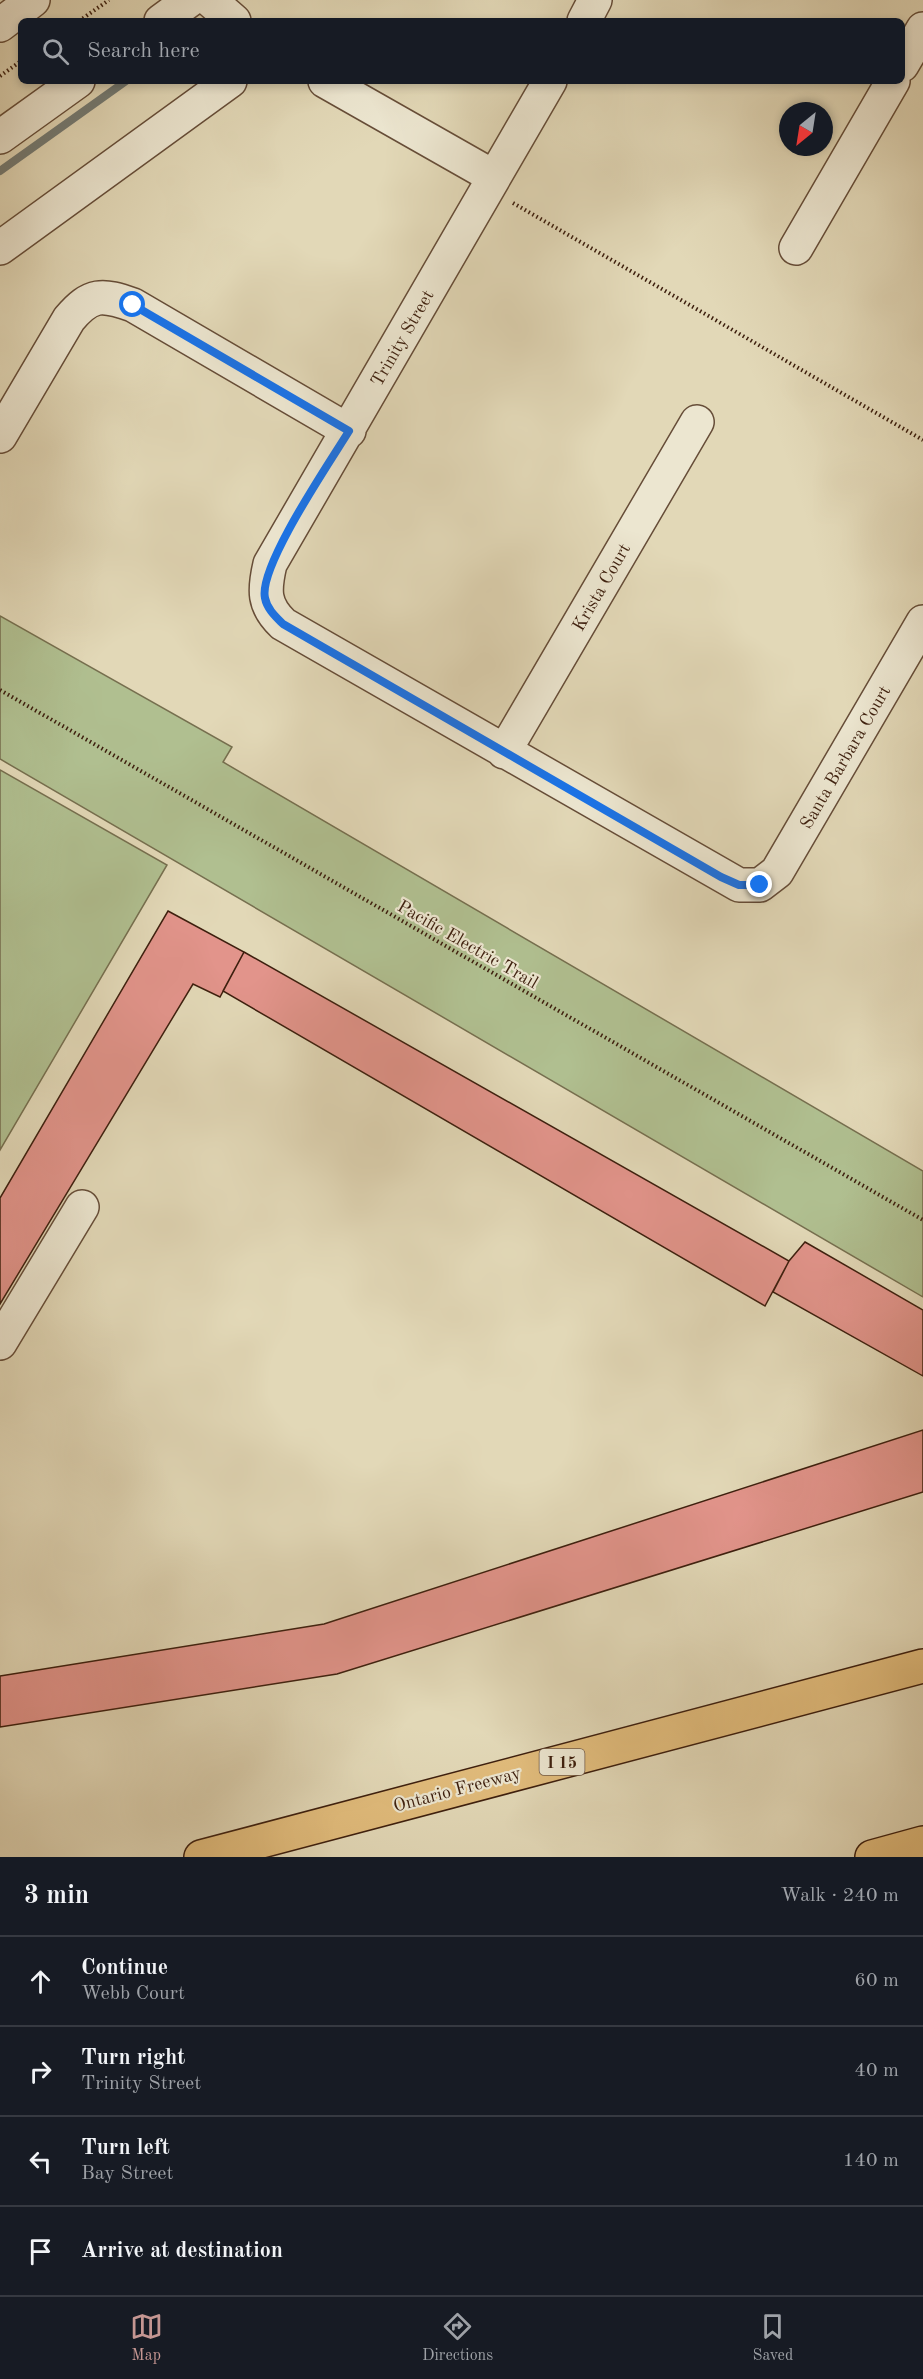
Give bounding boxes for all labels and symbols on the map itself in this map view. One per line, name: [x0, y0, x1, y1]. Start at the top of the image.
north arrow: [779, 102, 833, 156]
street label: Trinity Street: [368, 287, 438, 390]
route start: [119, 291, 145, 317]
street label: Krista Court: [570, 540, 634, 635]
street label: Santa Barbara Court: [797, 683, 894, 832]
route end: [746, 871, 772, 897]
street label: Pacific Electric Trail: [394, 897, 541, 993]
road number: I 15: [540, 1749, 584, 1775]
street label: Ontario Freeway: [391, 1764, 523, 1816]

